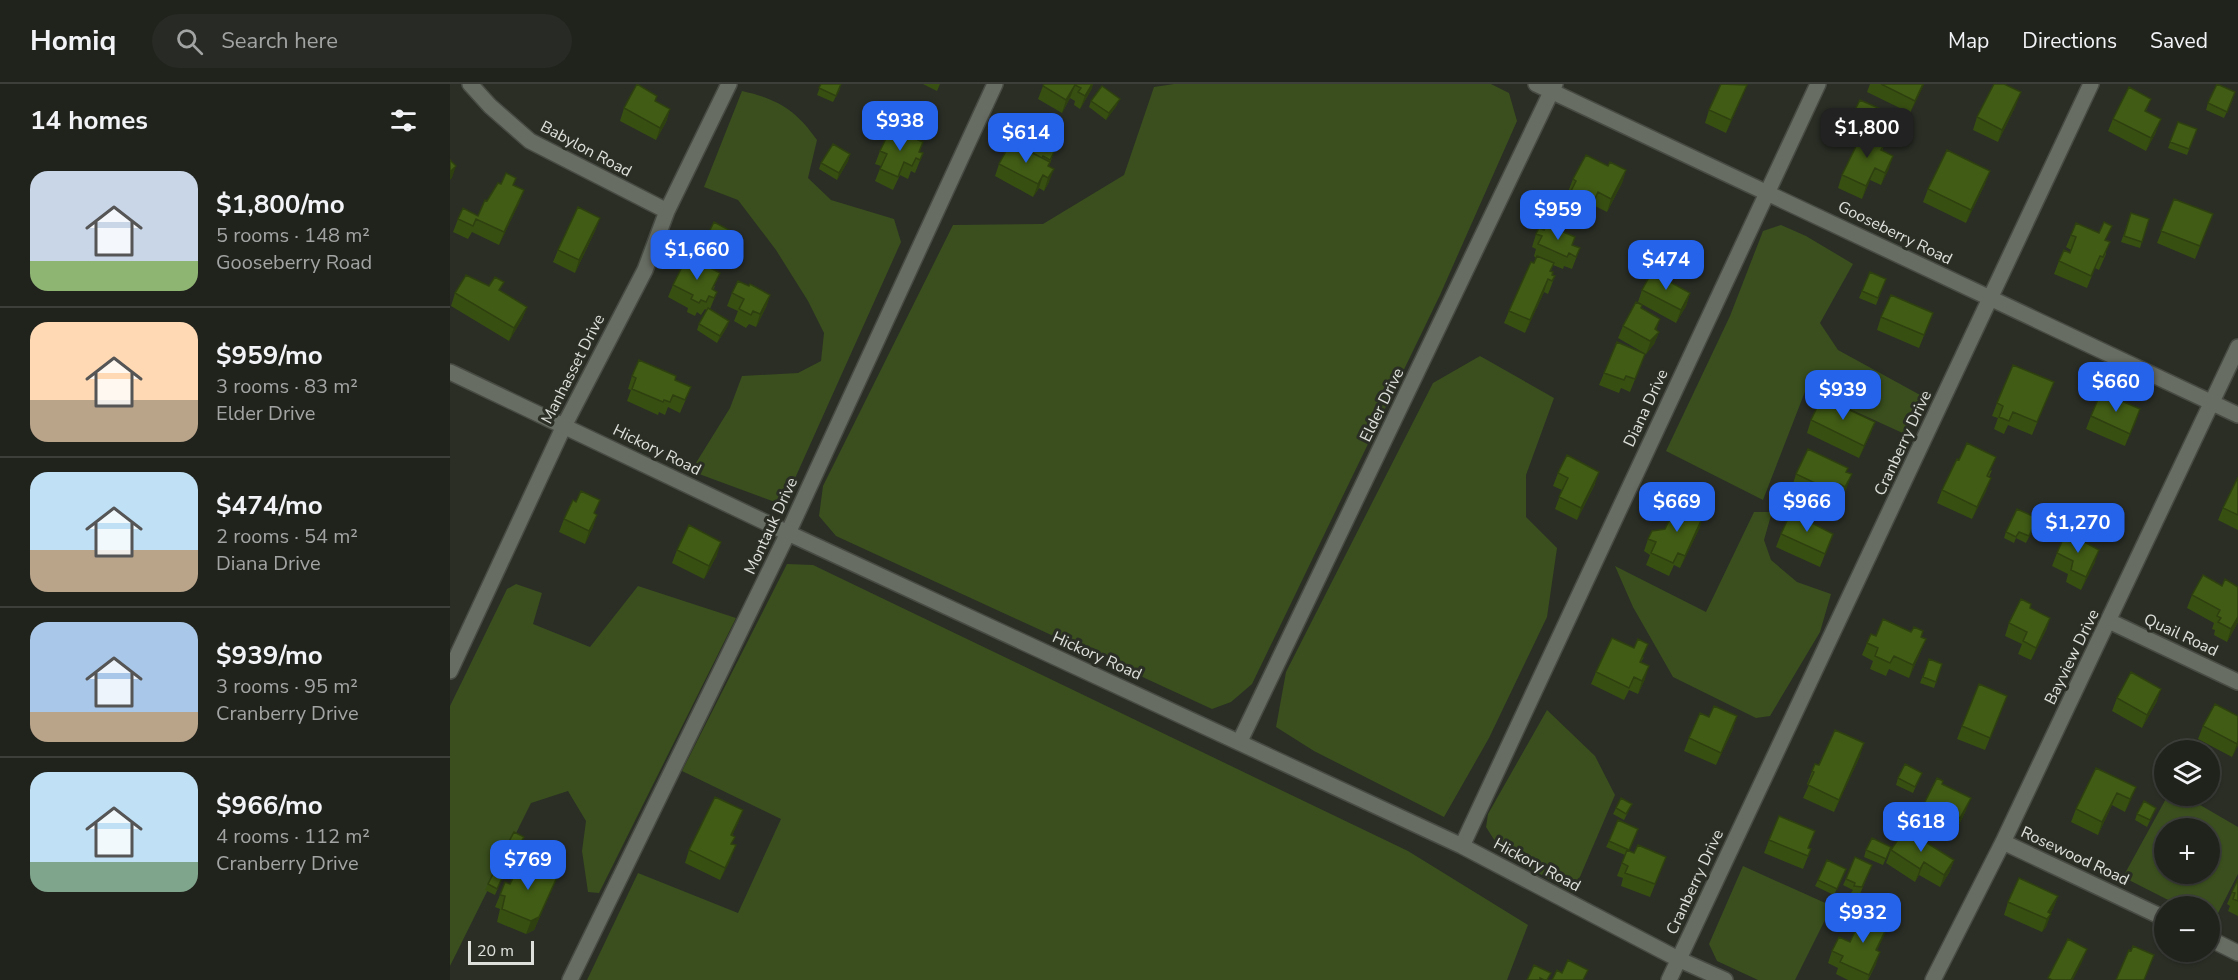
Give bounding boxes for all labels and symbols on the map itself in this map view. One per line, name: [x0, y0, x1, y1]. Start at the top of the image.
pin: $938: [864, 101, 936, 152]
pin: $1,800: [1818, 108, 1916, 159]
pin: $614: [990, 113, 1062, 164]
street label: Babylon Road: [536, 116, 636, 182]
pin: $959: [1522, 190, 1594, 241]
street label: Gooseberry Road: [1834, 196, 1956, 270]
pin: $1,660: [648, 230, 746, 281]
pin: $474: [1630, 240, 1702, 291]
street label: Manhasset Drive: [536, 310, 610, 428]
pin: $660: [2080, 362, 2152, 413]
street label: Elder Drive: [1355, 364, 1409, 446]
street label: Diana Drive: [1618, 365, 1674, 451]
pin: $939: [1807, 370, 1879, 421]
street label: Cranberry Drive: [1869, 387, 1937, 499]
street label: Hickory Road: [609, 419, 705, 481]
street label: Montauk Drive: [739, 474, 803, 578]
pin: $669: [1641, 482, 1713, 533]
pin: $966: [1771, 482, 1843, 533]
pin: $1,270: [2029, 503, 2127, 554]
street label: Bayview Drive: [2039, 606, 2105, 708]
street label: Quail Road: [2140, 608, 2222, 662]
street label: Hickory Road: [1049, 626, 1145, 686]
pin: $618: [1885, 802, 1957, 853]
street label: Rosewood Road: [2017, 821, 2133, 891]
street label: Cranberry Drive: [1661, 826, 1729, 938]
street label: Hickory Road: [1490, 833, 1584, 897]
pin: $769: [492, 840, 564, 891]
pin: $932: [1827, 893, 1899, 944]
scale bar: [468, 938, 534, 966]

